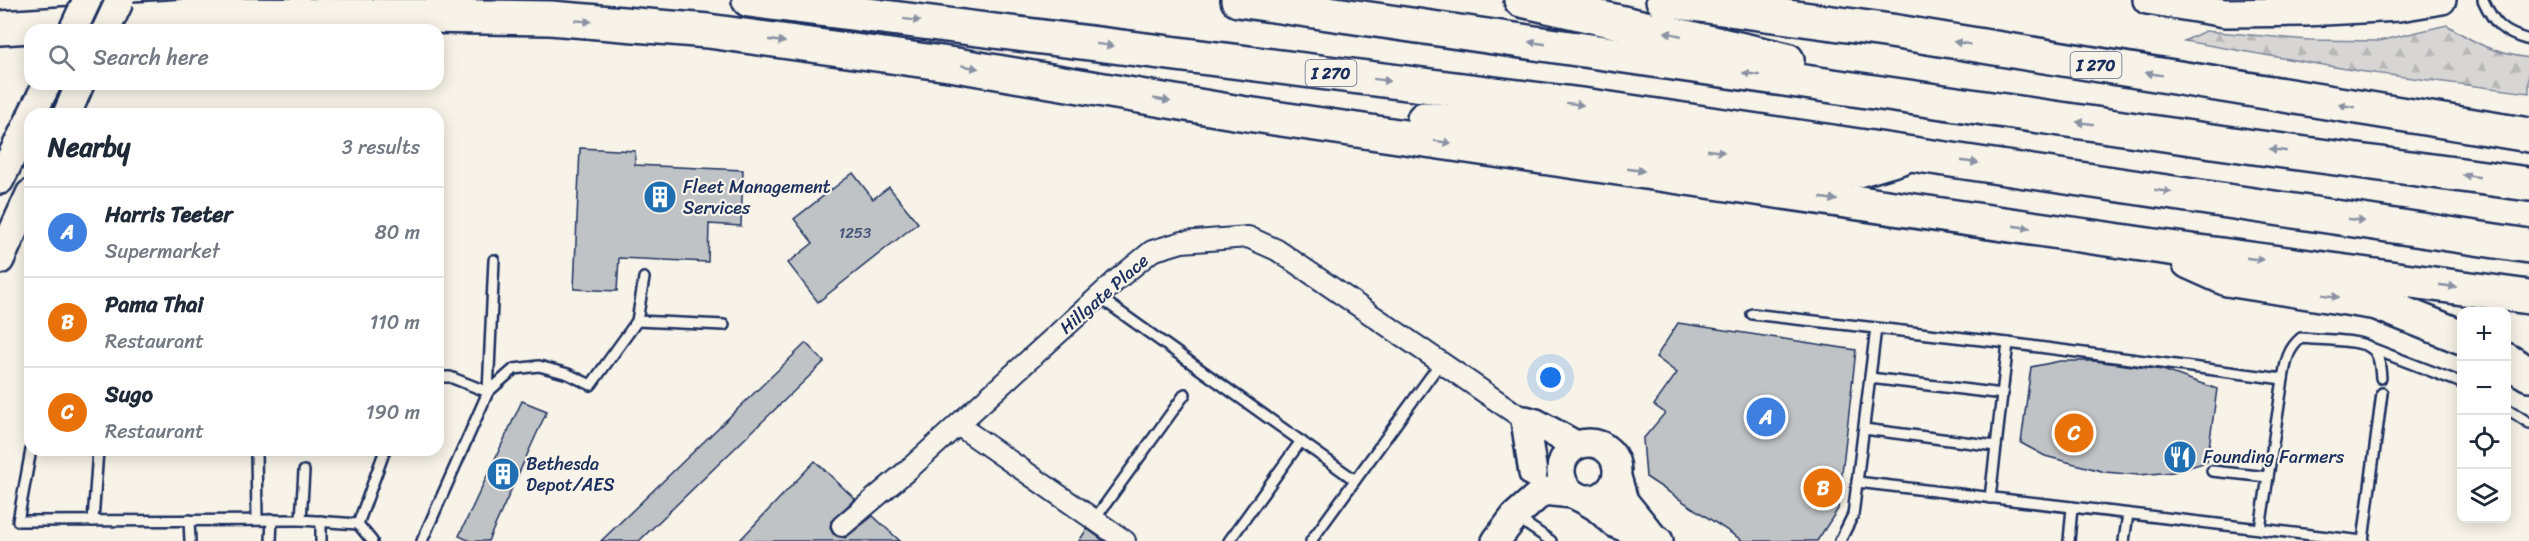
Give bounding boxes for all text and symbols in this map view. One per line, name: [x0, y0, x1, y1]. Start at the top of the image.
one-way arrow: [573, 16, 592, 26]
one-way arrow: [902, 16, 921, 25]
search box: [24, 24, 444, 90]
one-way arrow: [1664, 29, 1683, 38]
one-way arrow: [767, 36, 786, 45]
text: Search here: [93, 38, 209, 77]
one-way arrow: [1952, 38, 1971, 47]
one-way arrow: [1528, 39, 1547, 48]
one-way arrow: [1096, 40, 1115, 50]
icon: search: [45, 41, 78, 74]
road number: I 270: [2070, 52, 2122, 78]
road number: I 270: [1306, 60, 1356, 86]
one-way arrow: [961, 63, 980, 72]
one-way arrow: [1742, 70, 1761, 79]
one-way arrow: [2145, 70, 2164, 79]
one-way arrow: [1372, 75, 1391, 84]
one-way arrow: [1153, 95, 1172, 104]
one-way arrow: [1566, 100, 1585, 109]
one-way arrow: [2337, 101, 2356, 110]
one-way arrow: [2075, 118, 2094, 127]
text: Nearby: [48, 124, 130, 170]
text: 3 results: [342, 130, 420, 165]
one-way arrow: [1434, 138, 1453, 147]
one-way arrow: [2268, 146, 2287, 155]
one-way arrow: [1707, 147, 1726, 156]
one-way arrow: [1961, 158, 1980, 167]
one-way arrow: [1627, 166, 1646, 175]
place label: Fleet Management Services: [683, 171, 831, 224]
one-way arrow: [2461, 171, 2480, 181]
building icon: Fleet Management Services: [642, 179, 678, 215]
one-way arrow: [2154, 187, 2173, 196]
one-way arrow: [1820, 194, 1839, 203]
text: Harris Teeter: [105, 195, 233, 234]
text: A: [61, 215, 74, 250]
text: 80 m: [375, 215, 420, 250]
one-way arrow: [2346, 216, 2365, 225]
house number: 1253: [839, 220, 871, 246]
one-way arrow: [2013, 222, 2032, 231]
text: Supermarket: [105, 234, 220, 269]
street label: Hillgate Place: [1052, 246, 1156, 342]
one-way arrow: [2245, 255, 2264, 264]
one-way arrow: [2438, 281, 2457, 290]
text: Pama Thai: [105, 285, 203, 324]
one-way arrow: [2322, 291, 2341, 300]
text: B: [61, 305, 74, 340]
text: 110 m: [370, 305, 420, 340]
map controls: [2457, 307, 2511, 523]
button: +: [2457, 307, 2511, 361]
text: Restaurant: [105, 324, 204, 359]
button: −: [2457, 361, 2511, 415]
your location: [1536, 363, 1565, 392]
text: Sugo: [105, 375, 153, 414]
pin: A: [1746, 394, 1786, 440]
text: C: [61, 395, 74, 430]
text: 190 m: [366, 395, 420, 430]
pin: C: [2054, 410, 2094, 456]
text: Restaurant: [105, 414, 204, 449]
button: locate: [2457, 415, 2511, 469]
restaurant icon: Founding Farmers: [2162, 439, 2198, 475]
place label: Founding Farmers: [2203, 441, 2345, 473]
place label: Bethesda Depot/AES: [526, 448, 615, 501]
building icon: Bethesda Depot/AES: [485, 456, 521, 492]
pin: B: [1804, 466, 1842, 510]
button: layers: [2457, 469, 2511, 523]

